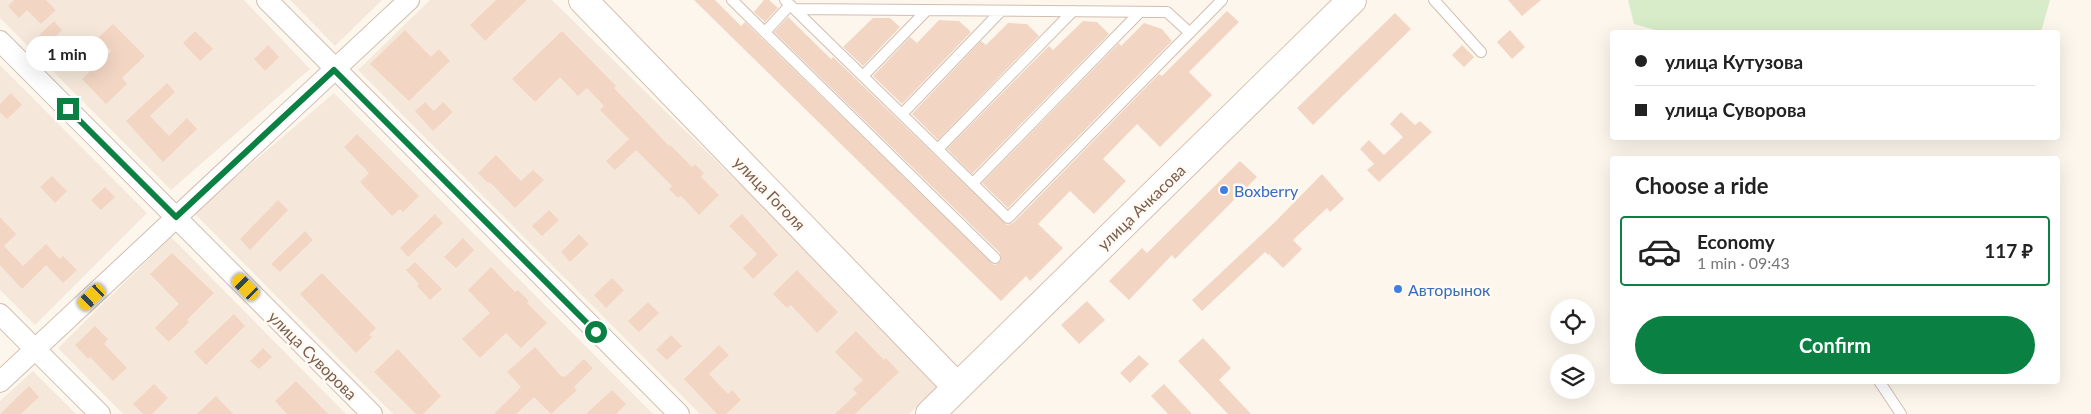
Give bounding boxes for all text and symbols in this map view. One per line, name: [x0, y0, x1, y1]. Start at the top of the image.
callout: 1 min: [27, 36, 109, 72]
text: 1 min: [47, 44, 87, 63]
text: улица Кутузова: [1665, 50, 1803, 73]
route end: [57, 98, 79, 120]
text: улица Суворова: [1665, 98, 1806, 121]
street label: улица Гоголя: [730, 152, 810, 234]
street label: улица Ачкасова: [1093, 160, 1189, 254]
text: Choose a ride: [1635, 172, 1769, 199]
place label: Boxberry: [1234, 181, 1299, 200]
marker: Boxberry: [1218, 184, 1230, 196]
icon: car: [1637, 229, 1682, 274]
text: Economy: [1697, 230, 1775, 253]
text: 117 ₽: [1984, 239, 2033, 262]
text: 1 min · 09:43: [1697, 253, 1790, 272]
car: [230, 271, 261, 303]
place label: Авторынок: [1408, 280, 1491, 299]
car: [75, 281, 108, 313]
marker: Авторынок: [1392, 283, 1404, 295]
map controls: [1550, 299, 1595, 399]
button: locate: [1550, 299, 1595, 344]
street label: улица Суворова: [265, 307, 361, 403]
button: Confirm: [1635, 316, 2035, 374]
route start: [585, 321, 607, 343]
button: layers: [1550, 354, 1595, 399]

